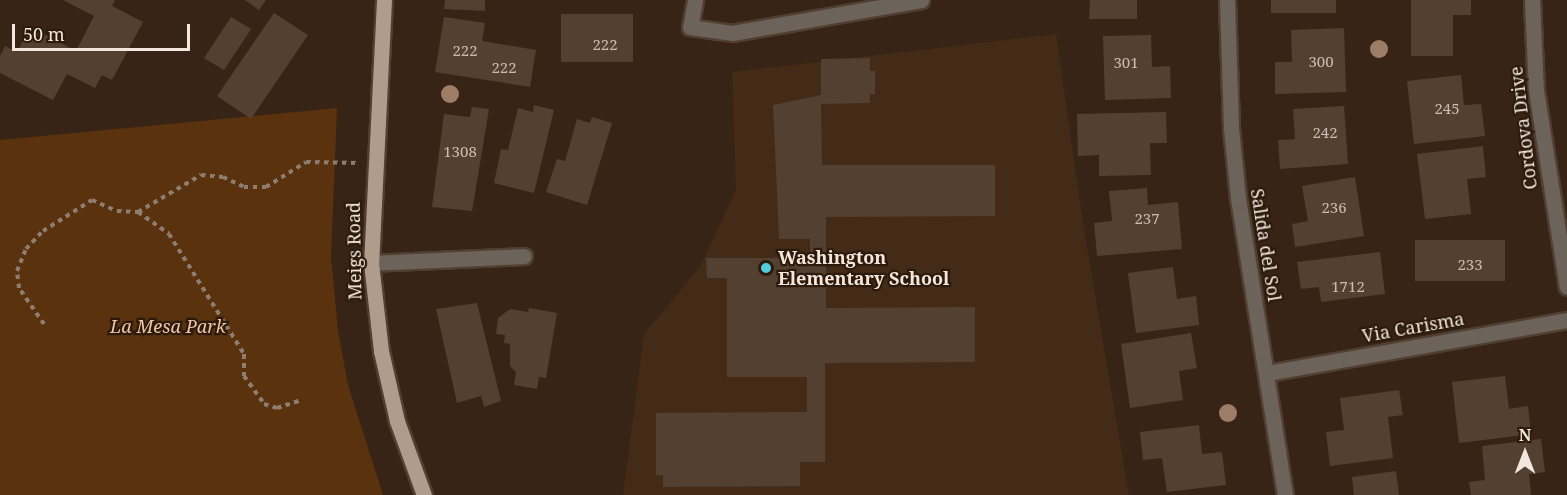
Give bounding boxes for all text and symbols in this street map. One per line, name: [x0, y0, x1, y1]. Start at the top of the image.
scale bar: [15, 12, 194, 50]
text: 50 m: [23, 22, 65, 46]
house number: 222: [592, 36, 618, 54]
house number: 222: [452, 42, 478, 60]
house number: 300: [1308, 53, 1334, 71]
house number: 301: [1113, 54, 1139, 72]
house number: 222: [491, 59, 517, 77]
street label: Cordova Drive: [1505, 65, 1541, 191]
house number: 245: [1434, 100, 1460, 118]
house number: 242: [1312, 124, 1338, 142]
house number: 1308: [443, 143, 477, 161]
street label: Salida del Sol: [1246, 187, 1286, 303]
house number: 236: [1321, 199, 1347, 217]
street label: Meigs Road: [342, 202, 366, 300]
house number: 237: [1134, 210, 1160, 228]
place label: Washington Elementary School: [778, 247, 949, 290]
house number: 233: [1457, 256, 1483, 274]
marker: Washington Elementary School: [759, 261, 773, 275]
house number: 1712: [1331, 278, 1365, 296]
street label: Via Carisma: [1360, 307, 1466, 347]
park label: La Mesa Park: [110, 315, 226, 337]
north arrow: [1495, 423, 1555, 483]
text: N: [1519, 424, 1531, 446]

